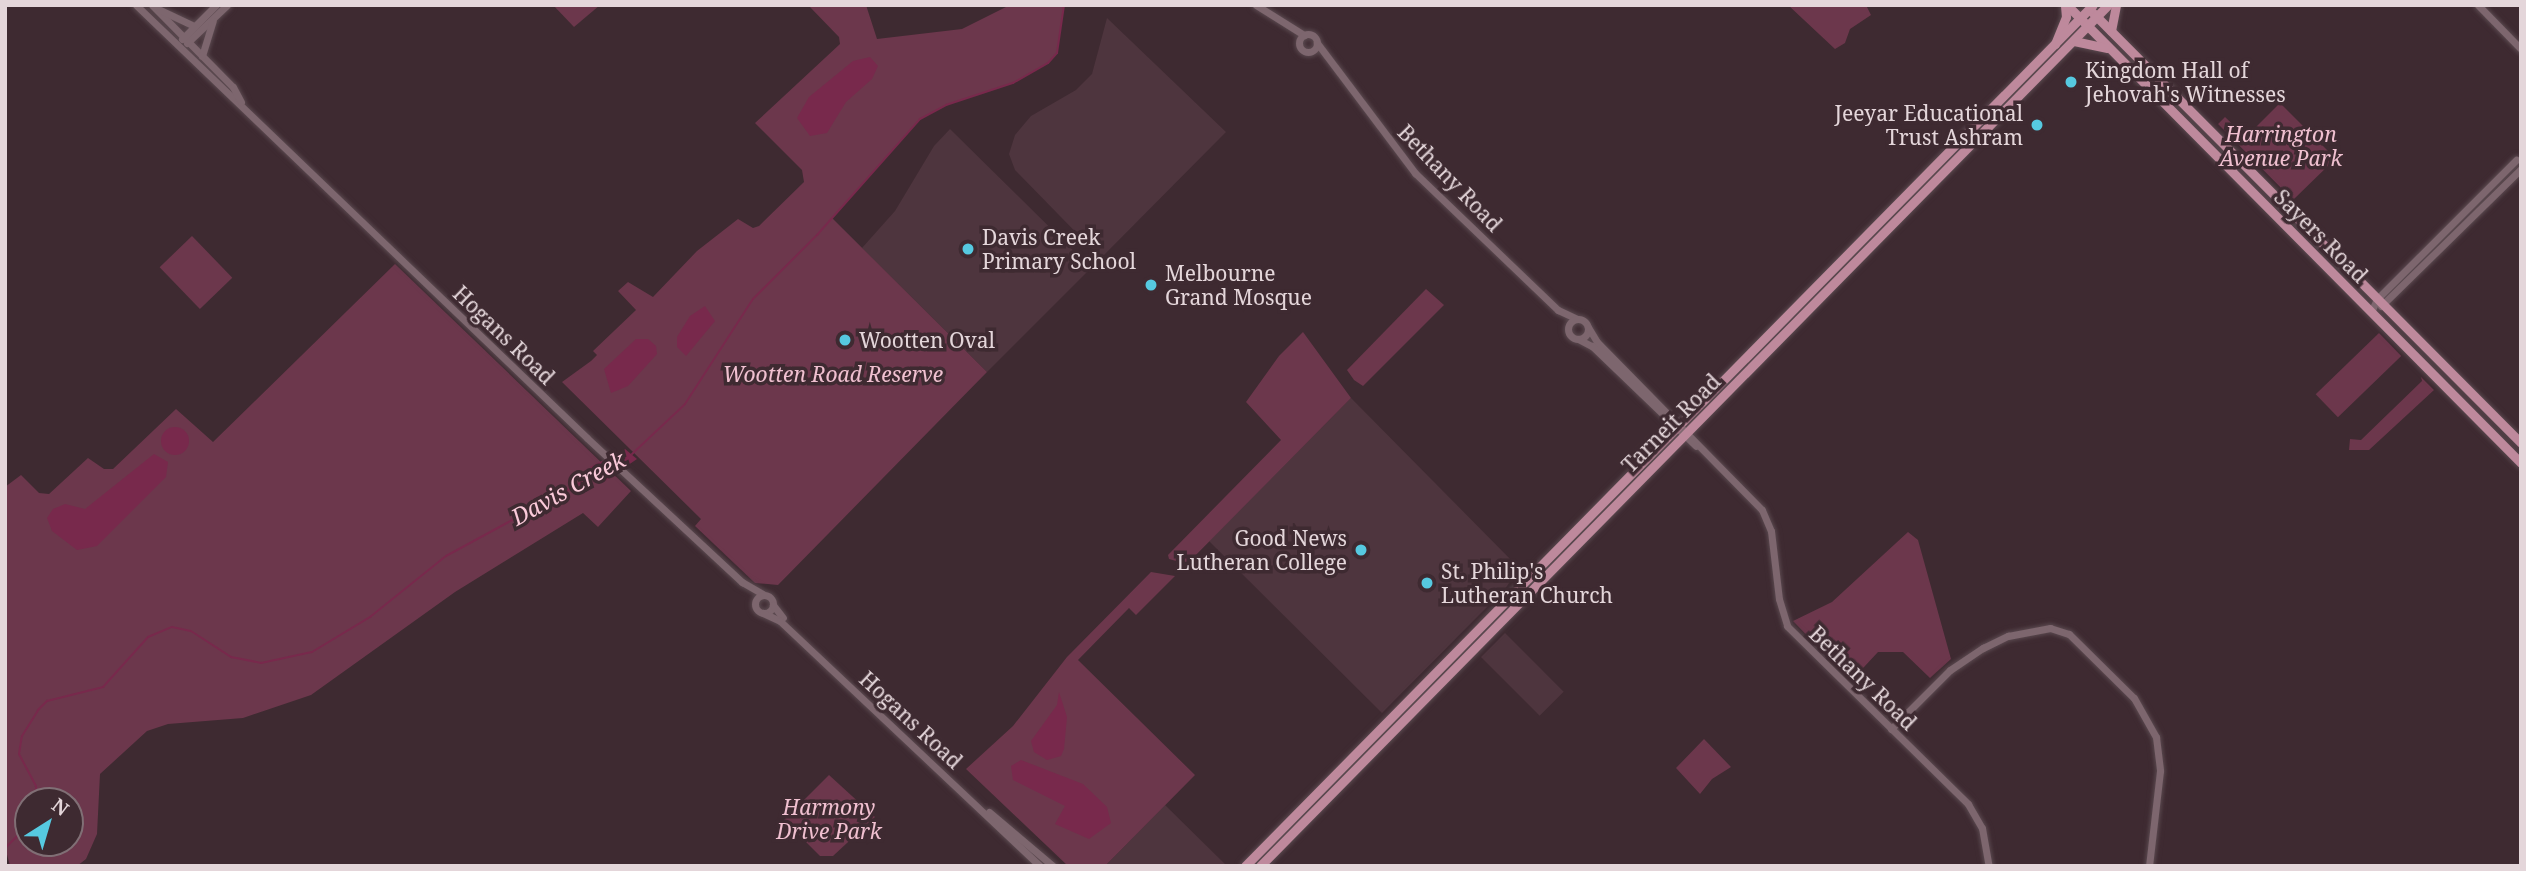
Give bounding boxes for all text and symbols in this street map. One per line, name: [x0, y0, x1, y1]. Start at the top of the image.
place label: Kingdom Hall of Jehovah's Witnesses: [2085, 57, 2286, 107]
marker: Kingdom Hall of Jehovah's Witnesses: [2063, 74, 2079, 90]
place label: Jeeyar Educational Trust Ashram: [1834, 100, 2023, 150]
marker: Jeeyar Educational Trust Ashram: [2029, 117, 2045, 133]
street label: Bethany Road: [1393, 119, 1507, 237]
park label: Harrington Avenue Park: [2219, 121, 2343, 171]
street label: Sayers Road: [2269, 184, 2373, 288]
place label: Davis Creek Primary School: [982, 224, 1136, 274]
marker: Davis Creek Primary School: [960, 241, 976, 257]
place label: Melbourne Grand Mosque: [1165, 260, 1312, 310]
marker: Melbourne Grand Mosque: [1143, 277, 1159, 293]
street label: Hogans Road: [448, 280, 560, 390]
place label: Wootten Oval: [859, 327, 995, 353]
marker: Wootten Oval: [837, 332, 853, 348]
park label: Wootten Road Reserve: [723, 361, 943, 387]
street label: Tarneit Road: [1617, 369, 1725, 477]
water label: Davis Creek: [506, 445, 630, 531]
place label: Good News Lutheran College: [1177, 525, 1347, 575]
marker: Good News Lutheran College: [1353, 542, 1369, 558]
place label: St. Philip's Lutheran Church: [1441, 558, 1613, 608]
marker: St. Philip's Lutheran Church: [1419, 575, 1435, 591]
street label: Bethany Road: [1804, 621, 1922, 735]
street label: Hogans Road: [855, 666, 967, 774]
north arrow: [14, 787, 84, 857]
text: N: [47, 792, 74, 822]
park label: Harmony Drive Park: [776, 794, 882, 844]

